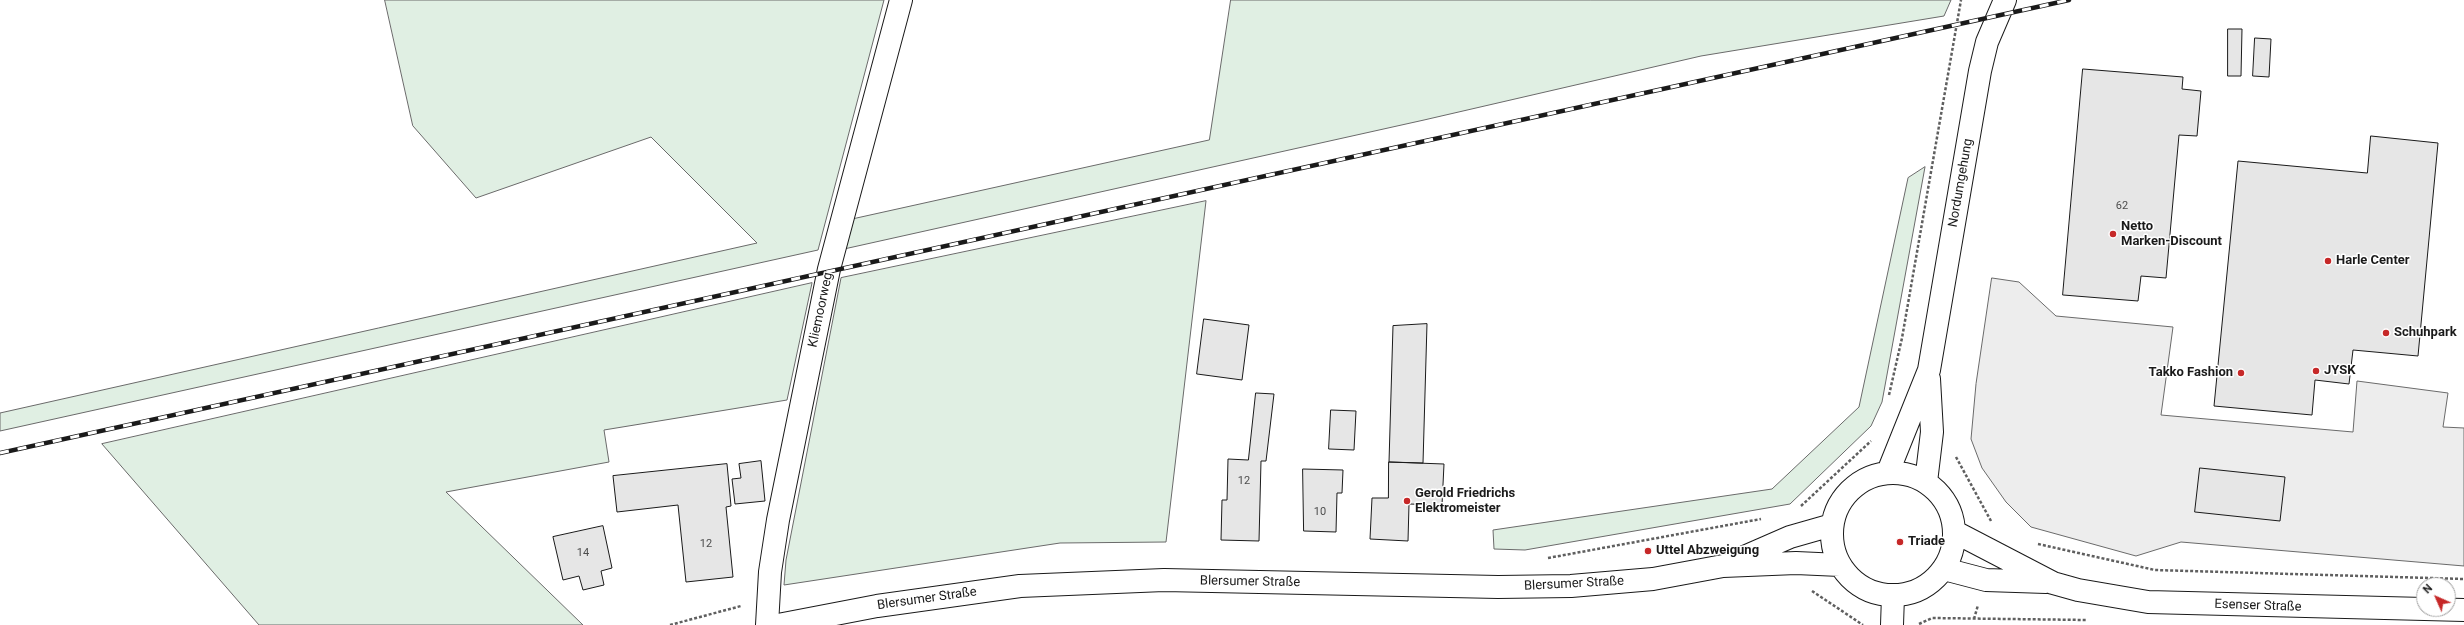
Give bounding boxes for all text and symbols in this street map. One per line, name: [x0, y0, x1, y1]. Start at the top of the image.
street label: Nordumgehung: [1946, 137, 1976, 229]
house number: 62: [2116, 199, 2128, 213]
place label: Netto Marken-Discount: [2121, 219, 2222, 250]
marker: Netto Marken-Discount: [2108, 229, 2118, 239]
place label: Harle Center: [2336, 253, 2410, 269]
marker: Harle Center: [2323, 256, 2333, 266]
street label: Kliemoorweg: [805, 271, 837, 349]
place label: Schuhpark: [2394, 325, 2457, 341]
marker: Schuhpark: [2381, 328, 2391, 338]
place label: JYSK: [2324, 363, 2355, 379]
place label: Takko Fashion: [2149, 365, 2233, 381]
marker: JYSK: [2311, 366, 2321, 376]
marker: Takko Fashion: [2236, 368, 2246, 378]
house number: 12: [1238, 474, 1250, 488]
place label: Gerold Friedrichs Elektromeister: [1415, 486, 1515, 517]
marker: Gerold Friedrichs Elektromeister: [1402, 496, 1412, 506]
house number: 10: [1314, 505, 1326, 519]
place label: Triade: [1908, 534, 1945, 550]
house number: 12: [700, 537, 712, 551]
marker: Triade: [1895, 537, 1905, 547]
place label: Uttel Abzweigung: [1656, 543, 1759, 559]
house number: 14: [577, 546, 589, 560]
marker: Uttel Abzweigung: [1643, 546, 1653, 556]
street label: Blersumer Straße: [1200, 573, 1300, 591]
street label: Blersumer Straße: [1524, 574, 1624, 594]
north arrow: [2416, 577, 2456, 617]
text: N: [2421, 582, 2435, 596]
street label: Blersumer Straße: [876, 584, 978, 614]
street label: Esenser Straße: [2214, 597, 2302, 615]

